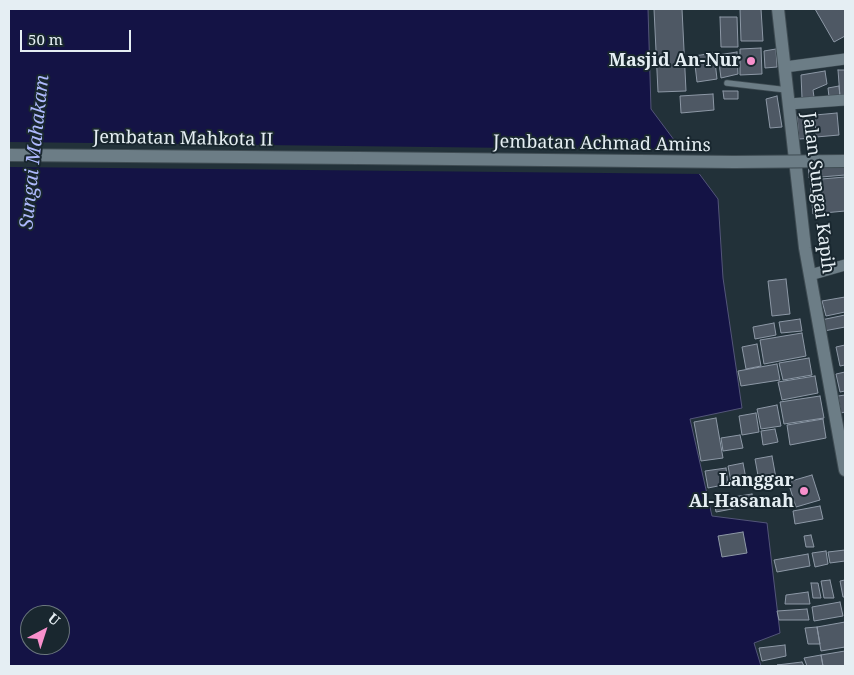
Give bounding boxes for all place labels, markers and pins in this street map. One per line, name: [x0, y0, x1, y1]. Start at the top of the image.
place label: Masjid An-Nur: [609, 50, 741, 72]
marker: Masjid An-Nur: [745, 55, 757, 67]
place label: Langgar Al-Hasanah: [689, 470, 794, 512]
marker: Langgar Al-Hasanah: [798, 485, 810, 497]

